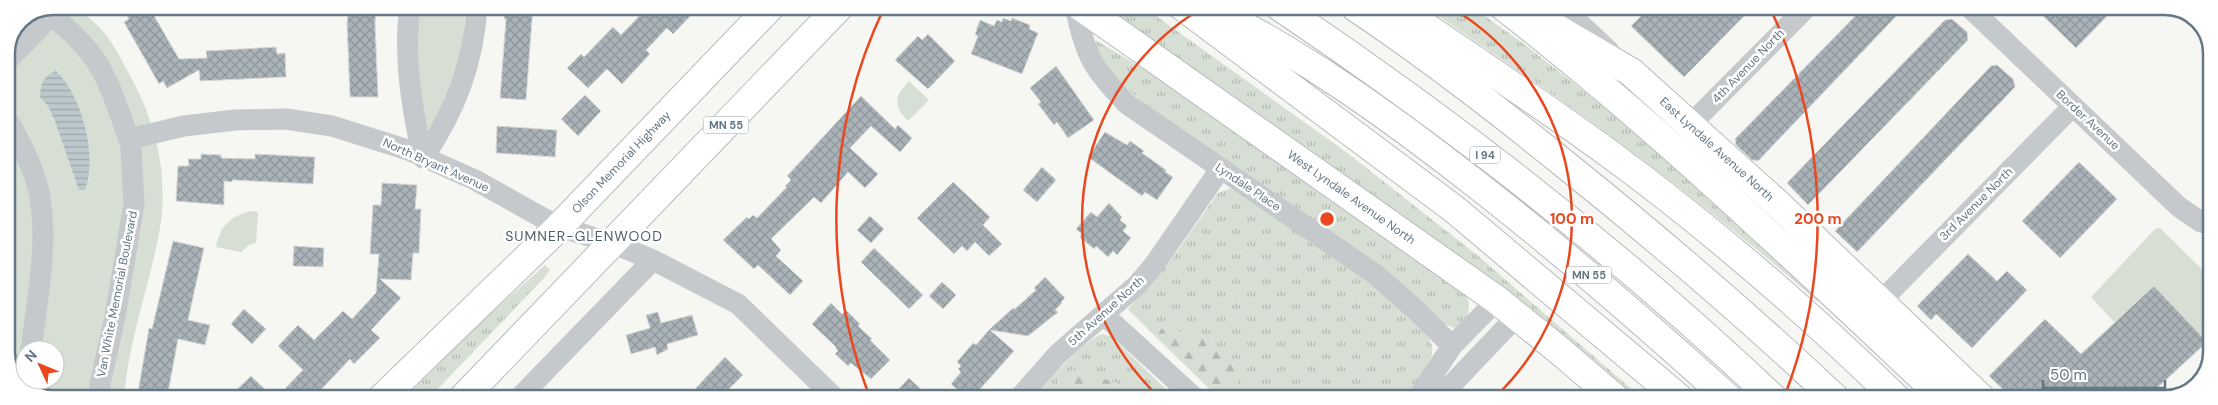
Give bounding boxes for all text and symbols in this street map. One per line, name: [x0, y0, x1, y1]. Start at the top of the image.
street label: 4th Avenue North: [1708, 25, 1788, 107]
street label: Border Avenue: [2053, 86, 2123, 154]
street label: East Lyndale Avenue North: [1656, 94, 1777, 205]
street label: Olson Memorial Highway: [568, 107, 674, 217]
road number: MN 55: [704, 116, 748, 134]
street label: North Bryant Avenue: [380, 134, 492, 196]
road number: I 94: [1470, 146, 1500, 164]
street label: West Lyndale Avenue North: [1284, 147, 1419, 248]
street label: Lyndale Place: [1212, 159, 1284, 215]
street label: 3rd Avenue North: [1936, 164, 2016, 244]
street label: Van White Memorial Boulevard: [93, 209, 141, 379]
text: 100 m: [1550, 209, 1594, 229]
text: 200 m: [1794, 209, 1842, 229]
centre of rings: [1318, 210, 1336, 228]
district label: SUMNER-GLENWOOD: [505, 227, 663, 245]
road number: MN 55: [1566, 266, 1612, 284]
street label: 5th Avenue North: [1064, 272, 1148, 350]
north arrow: [15, 340, 65, 390]
text: N: [21, 346, 41, 366]
scale bar: [2043, 358, 2166, 390]
text: 50 m: [2050, 365, 2087, 385]

